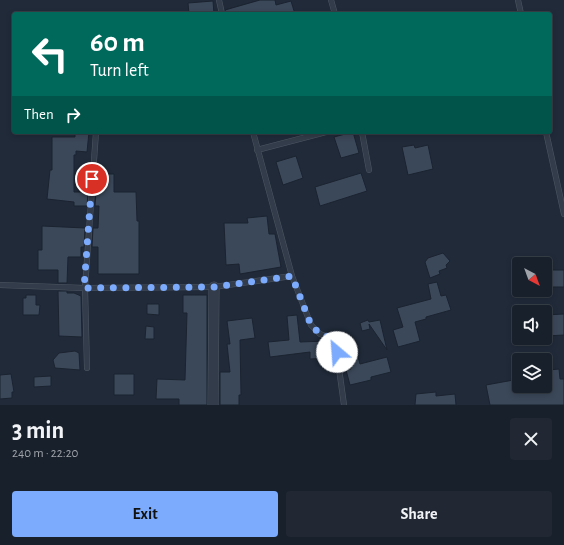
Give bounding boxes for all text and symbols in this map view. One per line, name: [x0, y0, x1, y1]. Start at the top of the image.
icon: left: [24, 28, 76, 80]
text: 60 m: [90, 29, 145, 57]
text: Turn left: [90, 62, 149, 80]
icon: right: [62, 104, 84, 126]
text: Then: [24, 107, 54, 122]
pin: [75, 162, 109, 196]
icon: arrive: [81, 168, 103, 190]
north arrow: [512, 257, 552, 297]
map controls: [512, 257, 552, 393]
button: sound: [512, 305, 552, 345]
position arrow: [316, 331, 358, 373]
button: layers: [512, 353, 552, 393]
button: close: [510, 418, 552, 460]
text: 3 min: [12, 419, 64, 443]
text: 240 m · 22:20: [12, 447, 78, 460]
button: Exit: [12, 491, 278, 537]
button: Share: [286, 491, 552, 537]

